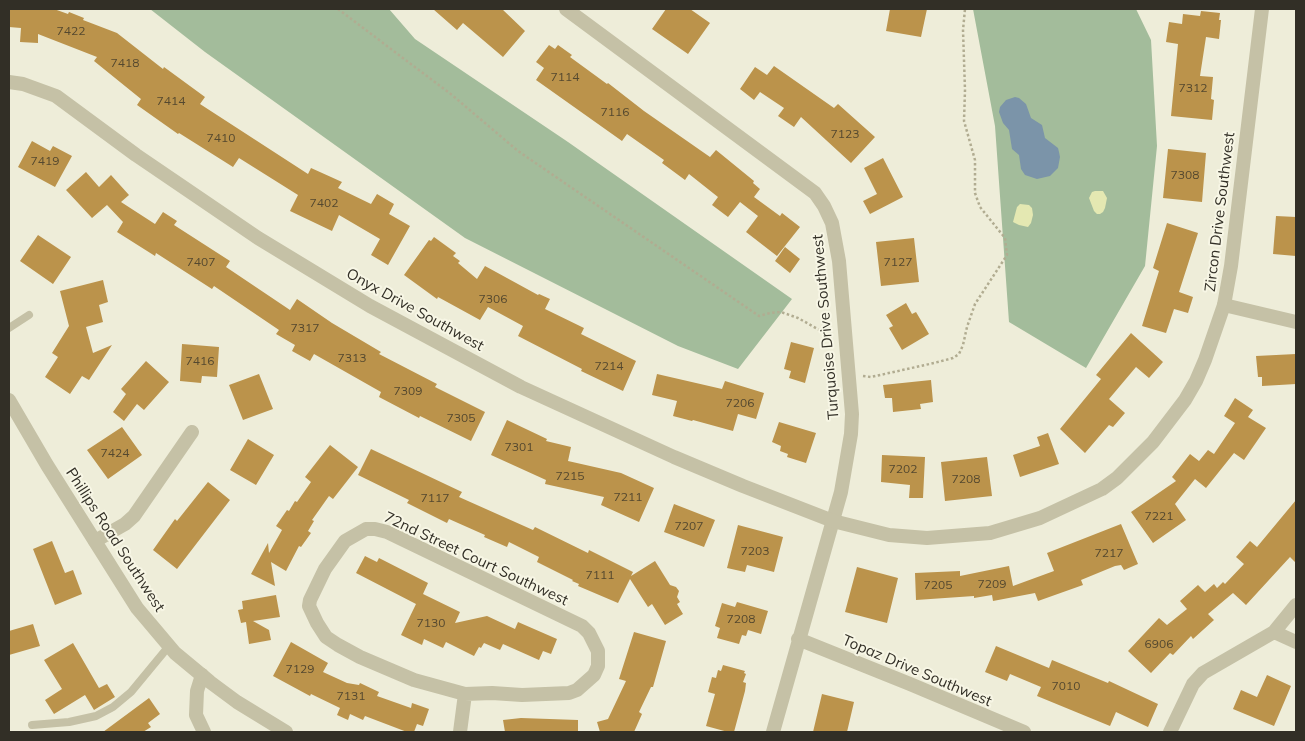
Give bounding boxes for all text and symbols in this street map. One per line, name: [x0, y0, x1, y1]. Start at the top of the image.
house number: 7422: [57, 24, 85, 38]
house number: 7418: [111, 56, 139, 70]
house number: 7114: [551, 70, 579, 84]
house number: 7312: [1179, 81, 1207, 95]
house number: 7414: [157, 94, 185, 108]
house number: 7116: [601, 105, 629, 119]
house number: 7123: [831, 127, 859, 141]
house number: 7410: [207, 131, 235, 145]
street label: Zircon Drive Southwest: [1201, 131, 1239, 293]
house number: 7419: [31, 154, 59, 168]
house number: 7308: [1171, 168, 1199, 182]
house number: 7402: [310, 196, 338, 210]
street label: Turquoise Drive Southwest: [809, 234, 843, 420]
house number: 7407: [187, 255, 215, 269]
house number: 7127: [884, 255, 912, 269]
street label: Onyx Drive Southwest: [343, 265, 487, 355]
house number: 7306: [479, 292, 507, 306]
house number: 7317: [291, 321, 319, 335]
house number: 7313: [338, 351, 366, 365]
house number: 7416: [186, 354, 214, 368]
house number: 7214: [595, 359, 623, 373]
house number: 7309: [394, 384, 422, 398]
house number: 7206: [726, 396, 754, 410]
house number: 7305: [447, 411, 475, 425]
house number: 7301: [505, 440, 533, 454]
house number: 7424: [101, 446, 129, 460]
house number: 7202: [889, 462, 917, 476]
street label: Phillips Road Southwest: [62, 465, 168, 615]
house number: 7215: [556, 469, 584, 483]
house number: 7208: [952, 472, 980, 486]
house number: 7211: [614, 490, 642, 504]
house number: 7117: [421, 491, 449, 505]
street label: 72nd Street Court Southwest: [381, 508, 571, 610]
house number: 7221: [1145, 509, 1173, 523]
house number: 7207: [675, 519, 703, 533]
house number: 7203: [741, 544, 769, 558]
house number: 7217: [1095, 546, 1123, 560]
house number: 7111: [586, 568, 614, 582]
house number: 7209: [978, 577, 1006, 591]
house number: 7205: [924, 578, 952, 592]
house number: 7208: [727, 612, 755, 626]
house number: 7130: [417, 616, 445, 630]
street label: Topaz Drive Southwest: [840, 631, 994, 711]
house number: 6906: [1145, 637, 1173, 651]
house number: 7129: [286, 662, 314, 676]
house number: 7010: [1052, 679, 1080, 693]
house number: 7131: [337, 689, 365, 703]

